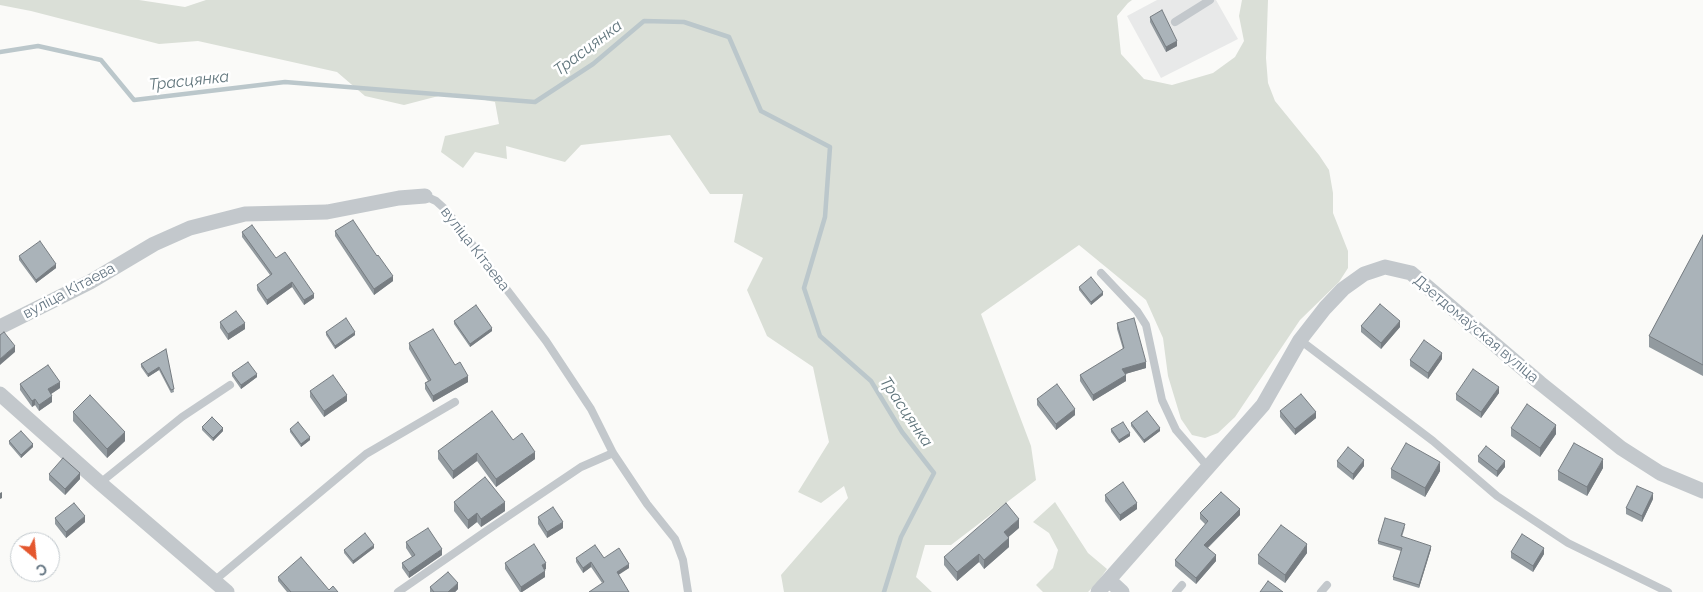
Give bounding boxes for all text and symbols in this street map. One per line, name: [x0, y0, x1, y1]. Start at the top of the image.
water label: Трасцянка: [550, 16, 626, 80]
water label: Трасцянка: [148, 67, 230, 95]
street label: вуліца Кітаева: [437, 203, 513, 295]
street label: вуліца Кітаева: [20, 259, 118, 323]
street label: Дзетдомаўская вуліца: [1410, 271, 1542, 387]
water label: Трасцянка: [876, 373, 936, 451]
north arrow: [10, 532, 60, 582]
text: С: [34, 560, 50, 579]

